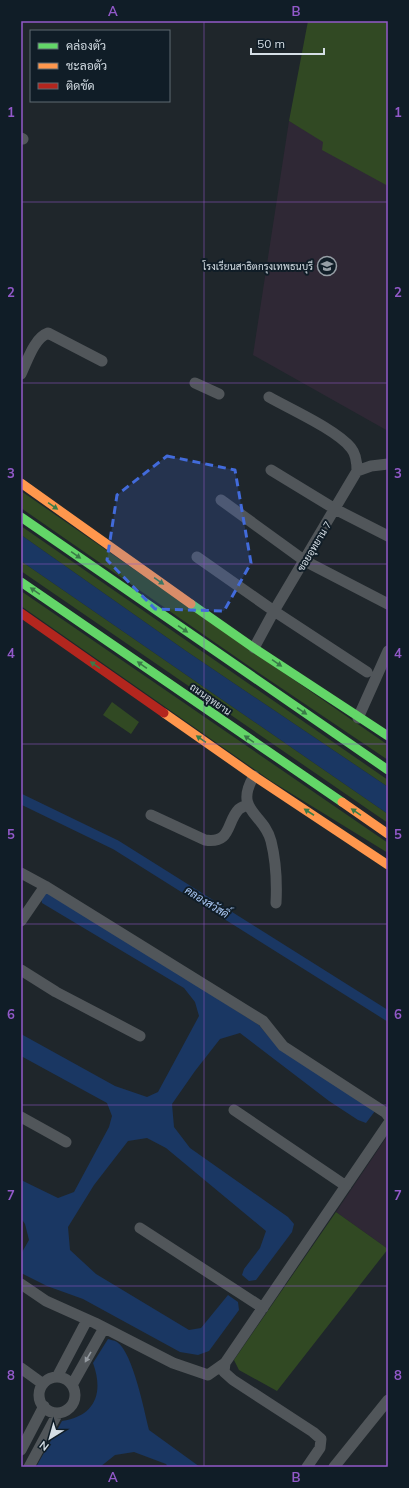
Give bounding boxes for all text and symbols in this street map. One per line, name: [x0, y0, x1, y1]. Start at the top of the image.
text: A: [108, 3, 118, 19]
text: B: [292, 3, 301, 19]
legend: [30, 30, 170, 102]
scale bar: [251, 30, 324, 56]
text: 50 m: [257, 36, 285, 51]
text: คล่องตัว: [66, 38, 106, 53]
text: ชะลอตัว: [66, 58, 107, 73]
text: ติดขัด: [66, 78, 95, 93]
text: 1: [7, 104, 15, 120]
text: 1: [394, 104, 402, 120]
school or university icon: โรงเรียนสาธิตกรุงเทพธนบุรี: [316, 255, 338, 277]
place label: โรงเรียนสาธิตกรุงเทพธนบุรี: [202, 260, 313, 274]
text: 2: [7, 284, 15, 300]
text: 2: [394, 284, 402, 300]
text: 3: [7, 465, 15, 481]
text: 3: [394, 465, 402, 481]
one-way arrow: [48, 502, 58, 510]
street label: ซอยอุทยาน 7: [295, 519, 335, 574]
one-way arrow: [71, 551, 81, 559]
one-way arrow: [154, 577, 164, 585]
one-way arrow: [29, 587, 40, 595]
one-way arrow: [178, 625, 188, 633]
text: 4: [7, 645, 15, 661]
text: 4: [394, 645, 402, 661]
one-way arrow: [272, 659, 283, 667]
one-way arrow: [90, 661, 100, 669]
one-way arrow: [137, 661, 147, 669]
street label: ถนนอุทยาน: [187, 680, 234, 719]
one-way arrow: [297, 707, 307, 715]
one-way arrow: [196, 735, 207, 744]
one-way arrow: [243, 735, 254, 742]
one-way arrow: [304, 808, 314, 816]
one-way arrow: [350, 808, 361, 816]
text: 5: [7, 826, 15, 842]
text: 5: [394, 826, 402, 842]
water label: คลองสวัสดิ์: [182, 879, 236, 922]
text: 6: [7, 1006, 15, 1022]
text: 6: [394, 1006, 402, 1022]
text: 7: [7, 1187, 15, 1203]
text: 7: [394, 1187, 402, 1203]
one-way arrow: [85, 1351, 92, 1362]
text: 8: [7, 1367, 15, 1383]
text: 8: [394, 1367, 402, 1383]
north arrow: [30, 1418, 70, 1458]
text: N: [36, 1438, 52, 1454]
text: A: [108, 1469, 118, 1485]
text: B: [292, 1469, 301, 1485]

